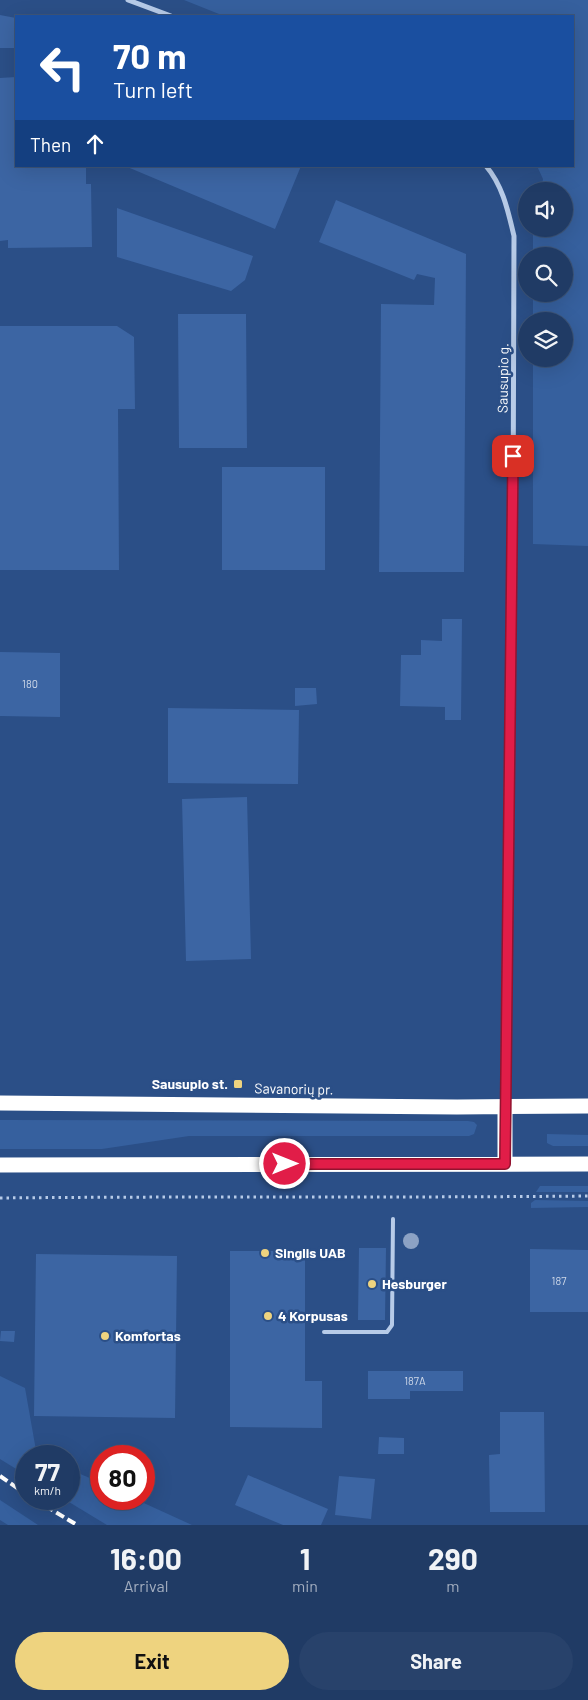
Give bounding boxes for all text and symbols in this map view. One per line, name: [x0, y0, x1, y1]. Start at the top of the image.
text: 70 m: [113, 34, 187, 76]
icon: left: [30, 35, 95, 100]
text: Turn left: [113, 76, 193, 102]
icon: ahead: [81, 130, 109, 158]
text: Then: [30, 133, 71, 156]
map controls: [518, 182, 573, 367]
button: sound: [518, 182, 573, 237]
button: search: [518, 247, 573, 302]
button: layers: [518, 312, 573, 367]
street label: Sausupio g.: [493, 343, 512, 413]
pin: [492, 435, 534, 477]
icon: arrive: [499, 442, 527, 470]
house number: 180: [22, 677, 38, 690]
place label: Sausupio st.: [152, 1075, 228, 1092]
marker: Sausupio st.: [232, 1078, 244, 1090]
street label: Savanorių pr.: [254, 1079, 334, 1098]
position arrow: [258, 1137, 310, 1189]
place label: Singlis UAB: [275, 1244, 346, 1261]
marker: Singlis UAB: [259, 1247, 271, 1259]
house number: 187: [552, 1274, 566, 1287]
place label: Hesburger: [382, 1275, 447, 1292]
marker: Hesburger: [366, 1278, 378, 1290]
place label: 4 Korpusas: [278, 1307, 348, 1324]
marker: 4 Korpusas: [262, 1310, 274, 1322]
place label: Komfortas: [115, 1327, 181, 1344]
marker: Komfortas: [99, 1330, 111, 1342]
house number: 187A: [404, 1374, 426, 1387]
speed limit sign: 80: [90, 1445, 155, 1510]
text: 77: [35, 1456, 60, 1486]
text: km/h: [34, 1483, 61, 1497]
text: 16:00: [110, 1540, 182, 1576]
text: 1: [300, 1540, 310, 1576]
text: 290: [428, 1540, 478, 1576]
text: Arrival: [124, 1576, 168, 1595]
text: min: [292, 1576, 318, 1595]
text: m: [446, 1576, 460, 1595]
button: Exit: [15, 1632, 289, 1690]
button: Share: [299, 1632, 573, 1690]

